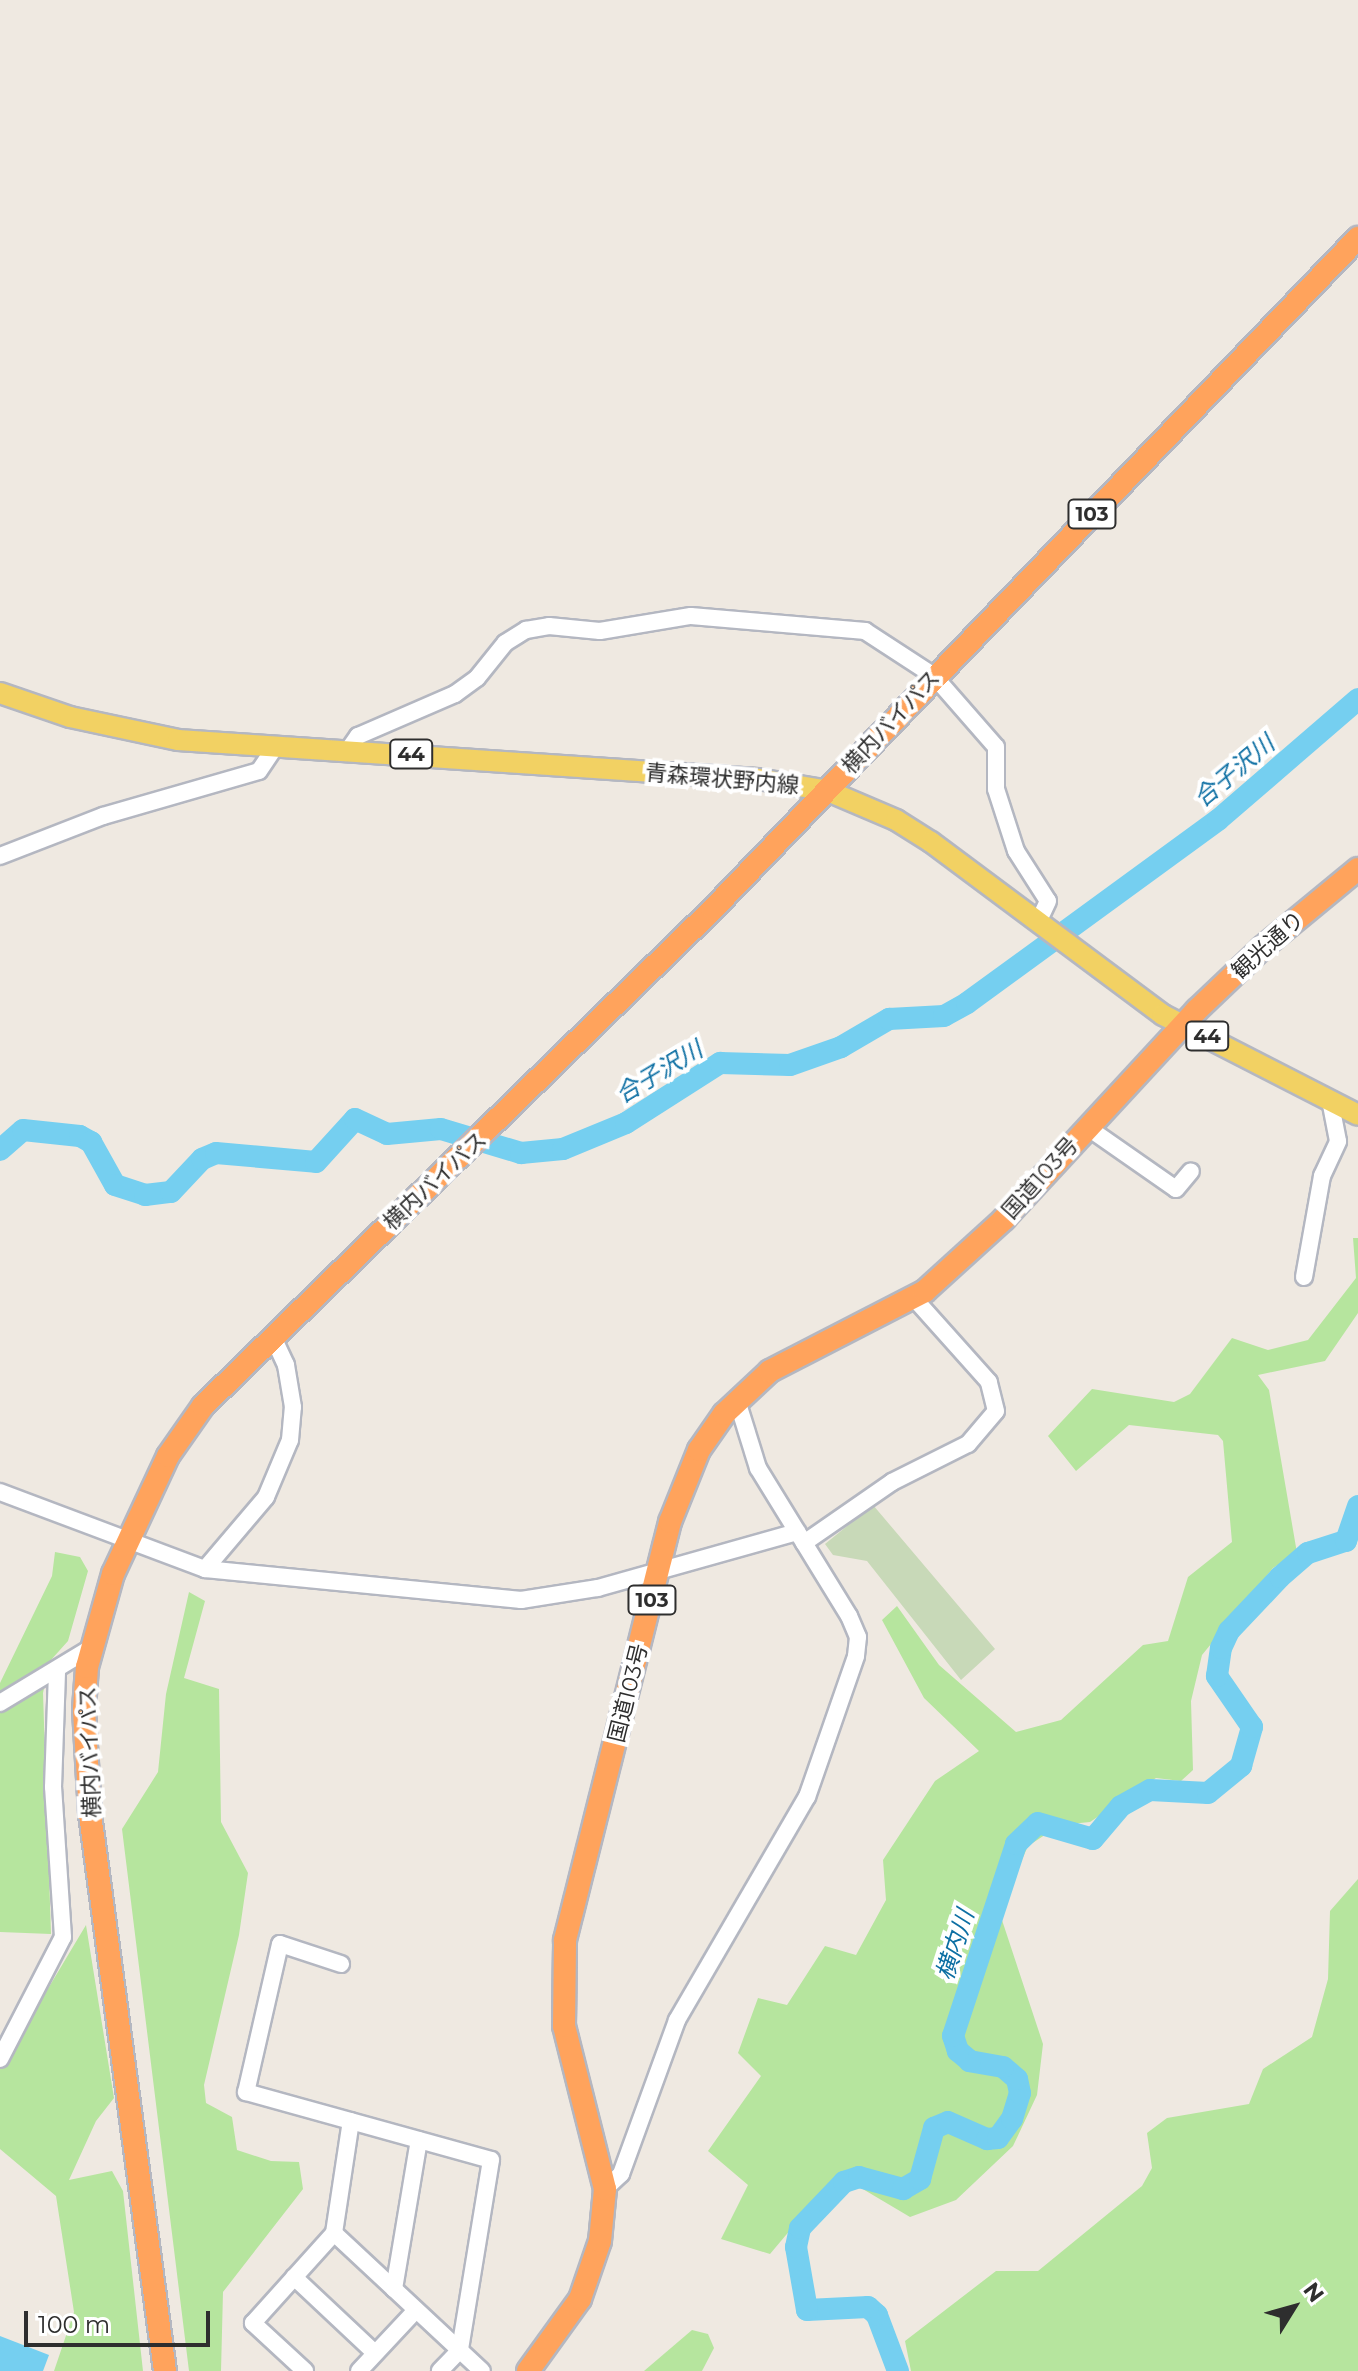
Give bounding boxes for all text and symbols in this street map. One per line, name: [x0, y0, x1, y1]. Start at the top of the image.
road number: 103: [1066, 498, 1118, 530]
street label: 横内バイパス: [836, 665, 946, 779]
water label: 合子沢川: [1188, 729, 1280, 813]
road number: 44: [389, 738, 433, 770]
street label: 青森環状野内線: [644, 759, 800, 799]
street label: 観光通り: [1226, 906, 1310, 984]
road number: 44: [1185, 1020, 1229, 1052]
water label: 合子沢川: [610, 1035, 708, 1109]
street label: 横内バイパス: [378, 1126, 492, 1236]
street label: 国道103号: [997, 1132, 1083, 1224]
road number: 103: [626, 1584, 678, 1616]
street label: 国道103号: [603, 1641, 653, 1745]
street label: 横内バイパス: [75, 1686, 105, 1818]
water label: 横内川: [930, 1906, 980, 1984]
north arrow: [1254, 2267, 1334, 2347]
text: N: [1297, 2277, 1330, 2307]
scale bar: [28, 2295, 214, 2345]
text: 100 m: [38, 2310, 110, 2339]

